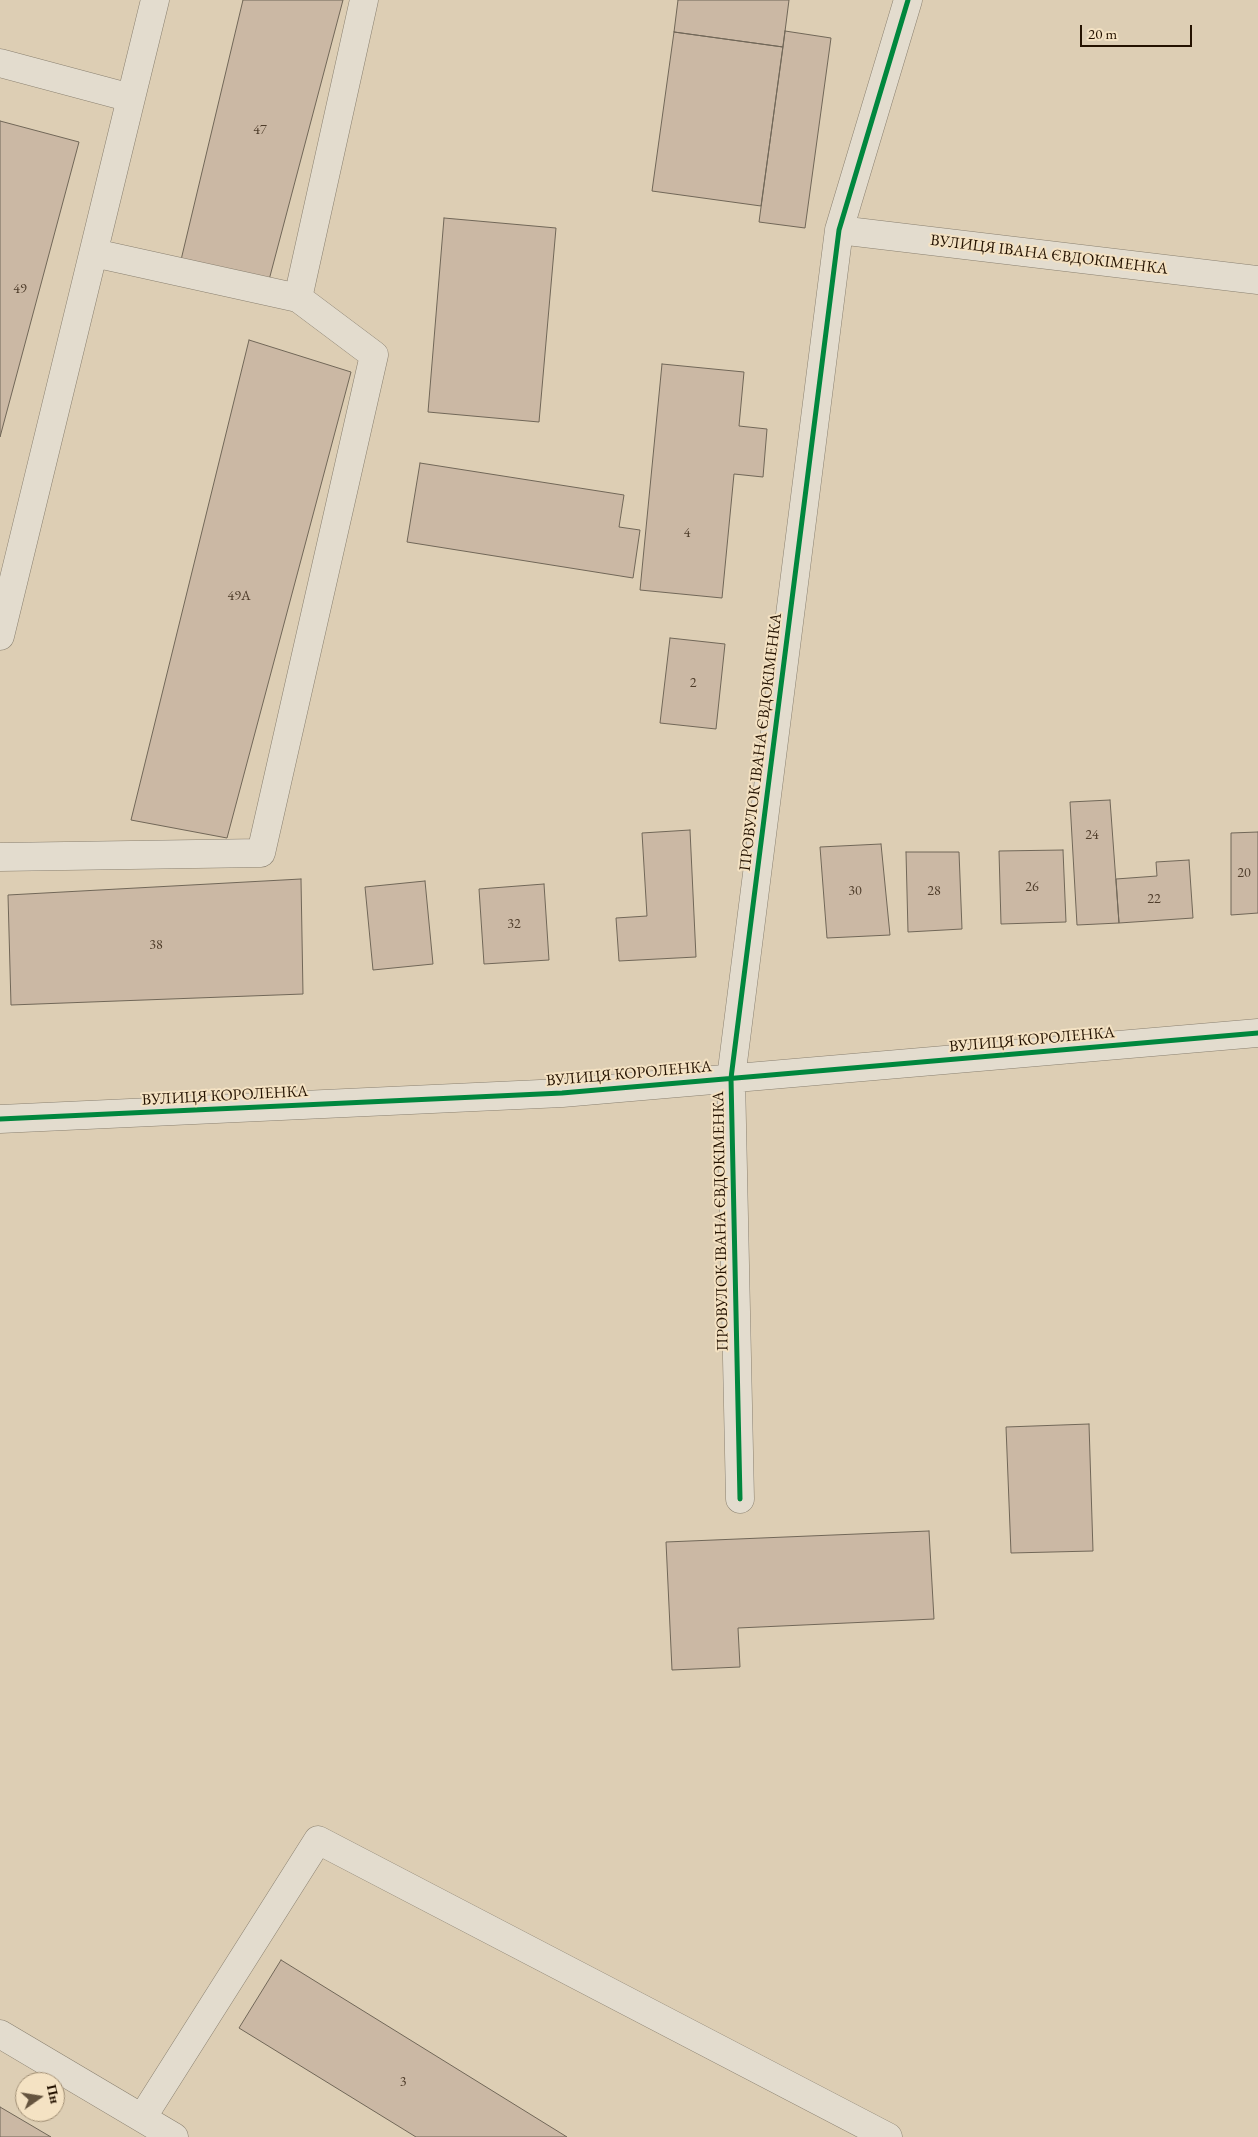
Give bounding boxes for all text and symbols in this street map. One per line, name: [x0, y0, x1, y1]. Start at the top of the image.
scale bar: [1083, 15, 1196, 47]
text: 20 m: [1088, 24, 1117, 43]
house number: 47: [253, 122, 267, 138]
street label: ВУЛИЦЯ ІВАНА ЄВДОКІМЕНКА: [929, 231, 1169, 279]
house number: 49: [13, 281, 27, 297]
house number: 4: [684, 525, 690, 541]
house number: 49А: [227, 588, 251, 604]
street label: ПРОВУЛОК ІВАНА ЄВДОКІМЕНКА: [736, 612, 786, 872]
house number: 2: [690, 675, 696, 691]
house number: 24: [1085, 827, 1099, 843]
house number: 20: [1237, 865, 1251, 881]
house number: 26: [1025, 879, 1039, 895]
house number: 30: [848, 883, 862, 899]
house number: 28: [927, 883, 941, 899]
house number: 22: [1147, 891, 1161, 907]
house number: 32: [507, 916, 521, 932]
house number: 38: [149, 937, 163, 953]
street label: ВУЛИЦЯ КОРОЛЕНКА: [948, 1023, 1116, 1057]
street label: ВУЛИЦЯ КОРОЛЕНКА: [545, 1057, 713, 1091]
street label: ВУЛИЦЯ КОРОЛЕНКА: [141, 1082, 309, 1110]
street label: ПРОВУЛОК ІВАНА ЄВДОКІМЕНКА: [709, 1091, 733, 1351]
north arrow: [15, 2072, 65, 2122]
house number: 3: [400, 2074, 406, 2090]
text: Пн: [43, 2082, 65, 2105]

